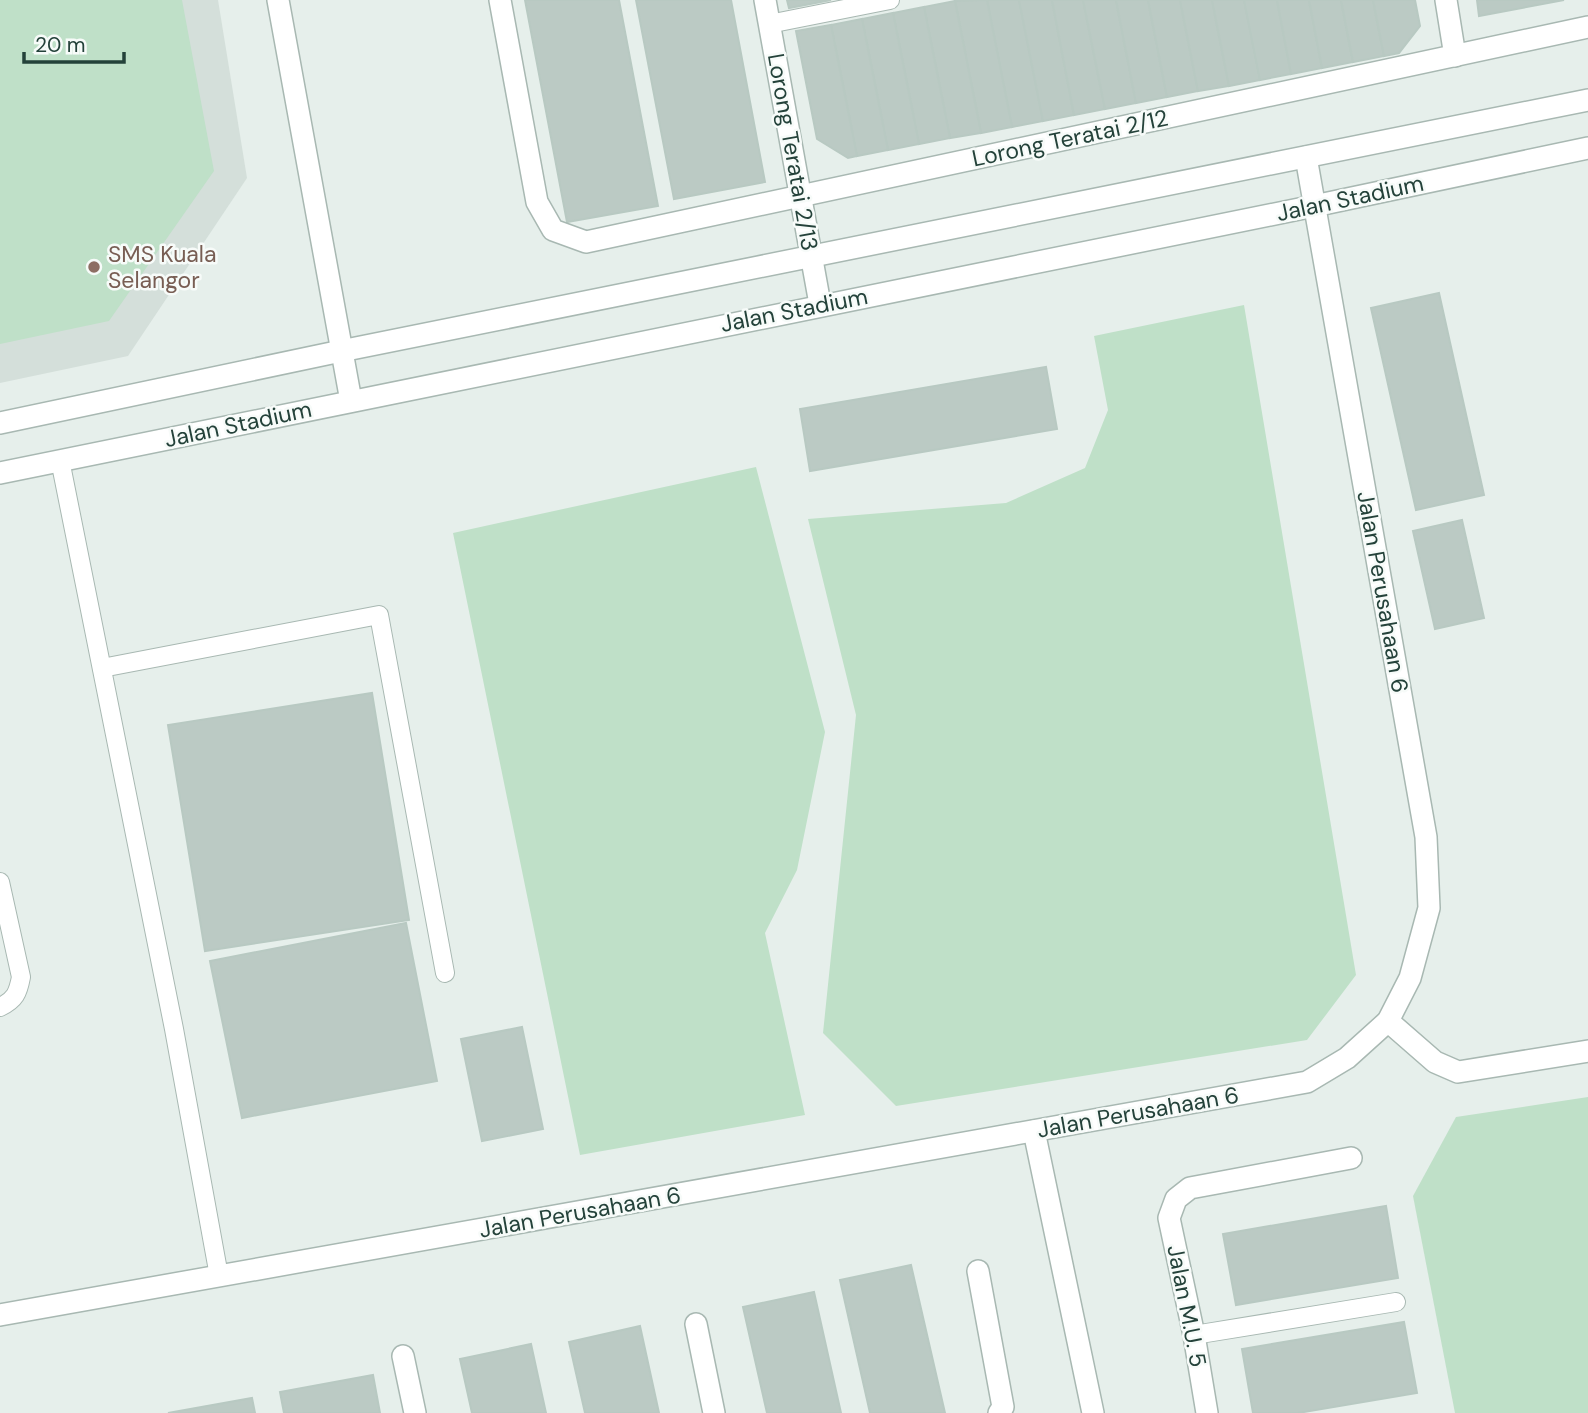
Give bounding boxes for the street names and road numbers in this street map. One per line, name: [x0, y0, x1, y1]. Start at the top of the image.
street label: Lorong Teratai 2/13: [761, 51, 825, 253]
street label: Lorong Teratai 2/12: [969, 103, 1171, 173]
street label: Jalan Stadium: [1274, 168, 1426, 228]
street label: Jalan Stadium: [718, 281, 870, 339]
street label: Jalan Stadium: [162, 394, 314, 454]
street label: Jalan Perusahaan 6: [1350, 489, 1416, 695]
street label: Jalan Perusahaan 6: [1035, 1079, 1241, 1145]
street label: Jalan Perusahaan 6: [477, 1179, 683, 1245]
street label: Jalan M.U. 5: [1160, 1242, 1214, 1370]

